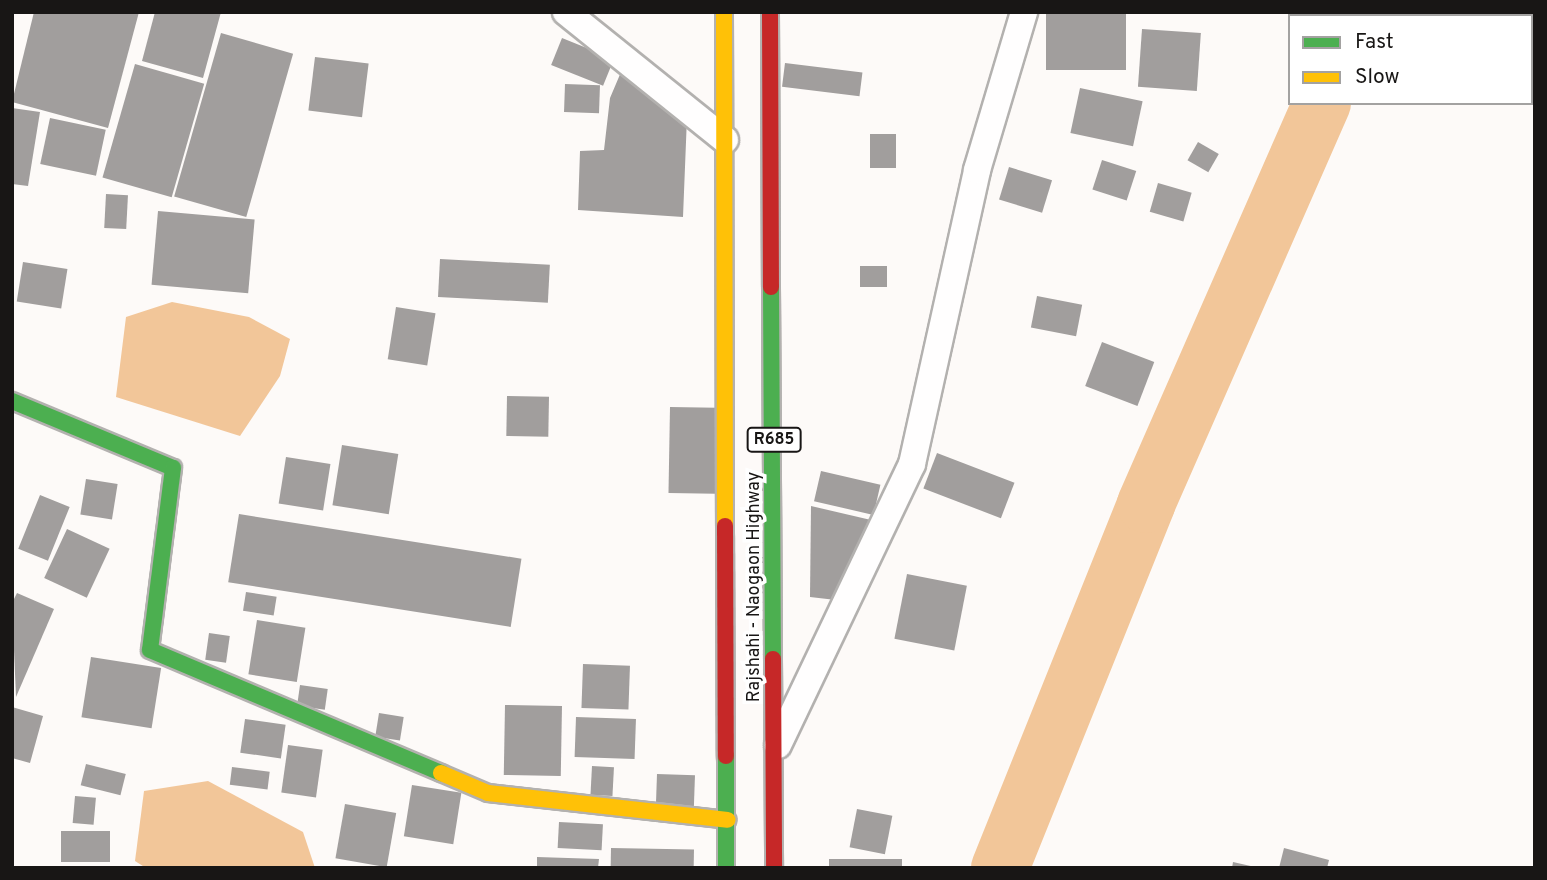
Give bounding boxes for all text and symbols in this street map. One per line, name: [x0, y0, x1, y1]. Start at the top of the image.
legend: [1288, 14, 1533, 105]
text: Fast: [1355, 29, 1394, 56]
text: Slow: [1355, 64, 1400, 91]
road number: R685: [746, 428, 802, 452]
street label: Rajshahi - Naogaon Highway: [744, 472, 766, 702]

